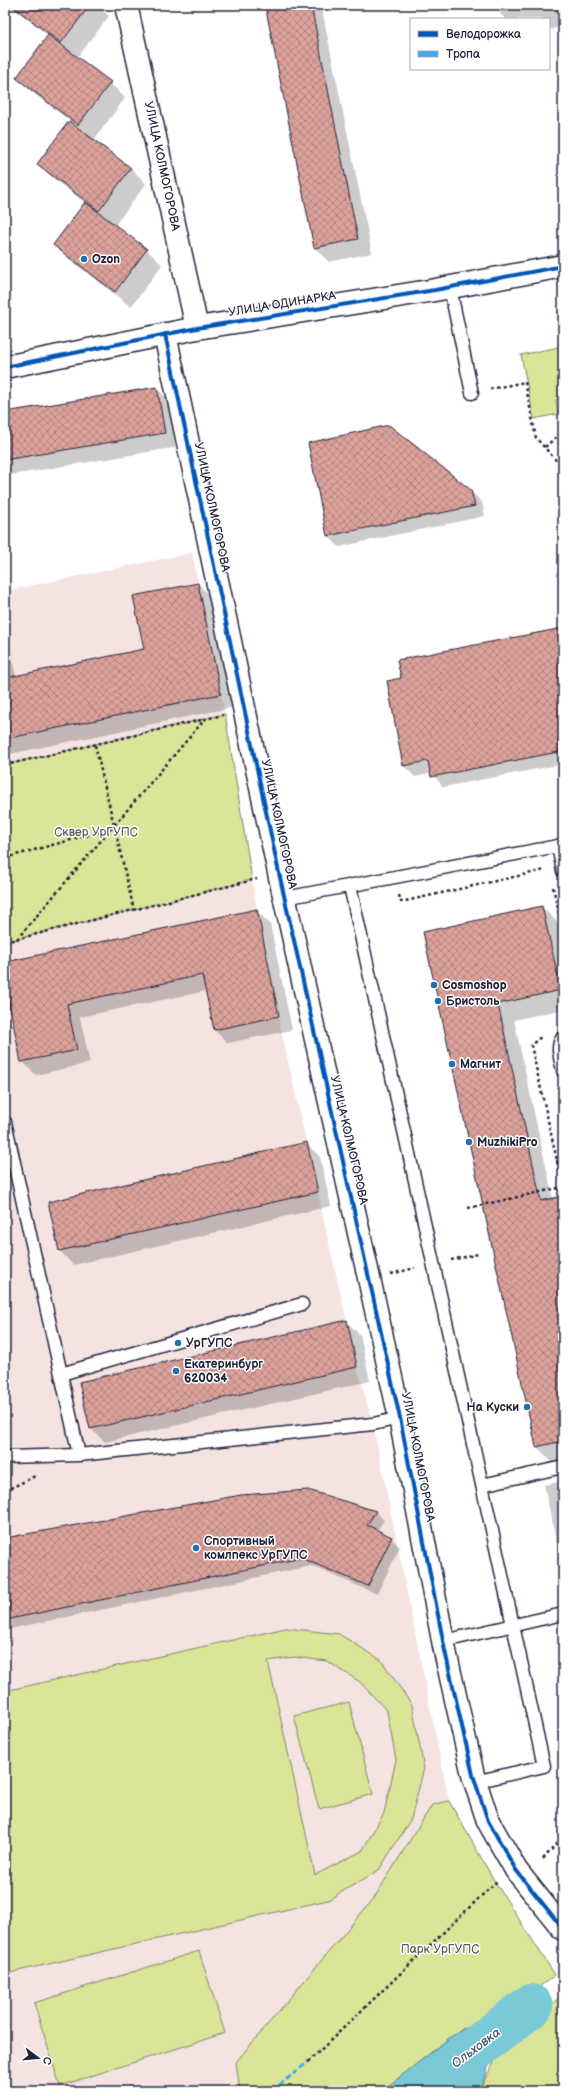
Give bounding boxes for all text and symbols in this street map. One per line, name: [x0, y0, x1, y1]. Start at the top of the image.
legend: [410, 18, 550, 70]
text: Велодорожка: [446, 27, 521, 42]
text: Тропа: [446, 47, 480, 62]
street label: УЛИЦА КОЛМОГОРОВА: [141, 100, 183, 233]
place label: Ozon: [92, 252, 120, 267]
marker: Ozon: [79, 254, 89, 264]
street label: УЛИЦА ОДИНАРКА: [227, 288, 337, 320]
street label: УЛИЦА КОЛМОГОРОВА: [191, 441, 233, 574]
street label: УЛИЦА КОЛМОГОРОВА: [258, 758, 300, 891]
park label: Сквер УрГУПС: [54, 825, 138, 840]
place label: Cosmoshop: [442, 978, 507, 993]
marker: Cosmoshop: [429, 980, 439, 990]
place label: Бристоль: [446, 994, 500, 1009]
marker: Бристоль: [433, 996, 443, 1006]
place label: Магнит: [460, 1057, 502, 1072]
marker: Магнит: [447, 1059, 457, 1069]
street label: УЛИЦА КОЛМОГОРОВА: [327, 1074, 371, 1207]
place label: MuzhikiPro: [477, 1135, 538, 1150]
marker: MuzhikiPro: [464, 1137, 474, 1147]
place label: УрГУПС: [186, 1336, 233, 1351]
marker: УрГУПС: [173, 1338, 183, 1348]
place label: Екатеринбург 620034: [184, 1357, 263, 1386]
marker: Екатеринбург 620034: [171, 1366, 181, 1376]
street label: УЛИЦА КОЛМОГОРОВА: [398, 1391, 438, 1524]
place label: На Куски: [467, 1400, 519, 1415]
marker: На Куски: [522, 1402, 532, 1412]
place label: Спортивный комлпекс УрГУПС: [204, 1534, 308, 1563]
marker: Спортивный комлпекс УрГУПС: [191, 1543, 201, 1553]
park label: Парк УрГУПС: [401, 1942, 479, 1957]
water label: Ольховка: [448, 2024, 504, 2072]
north arrow: [18, 2038, 58, 2078]
text: С: [40, 2055, 54, 2066]

